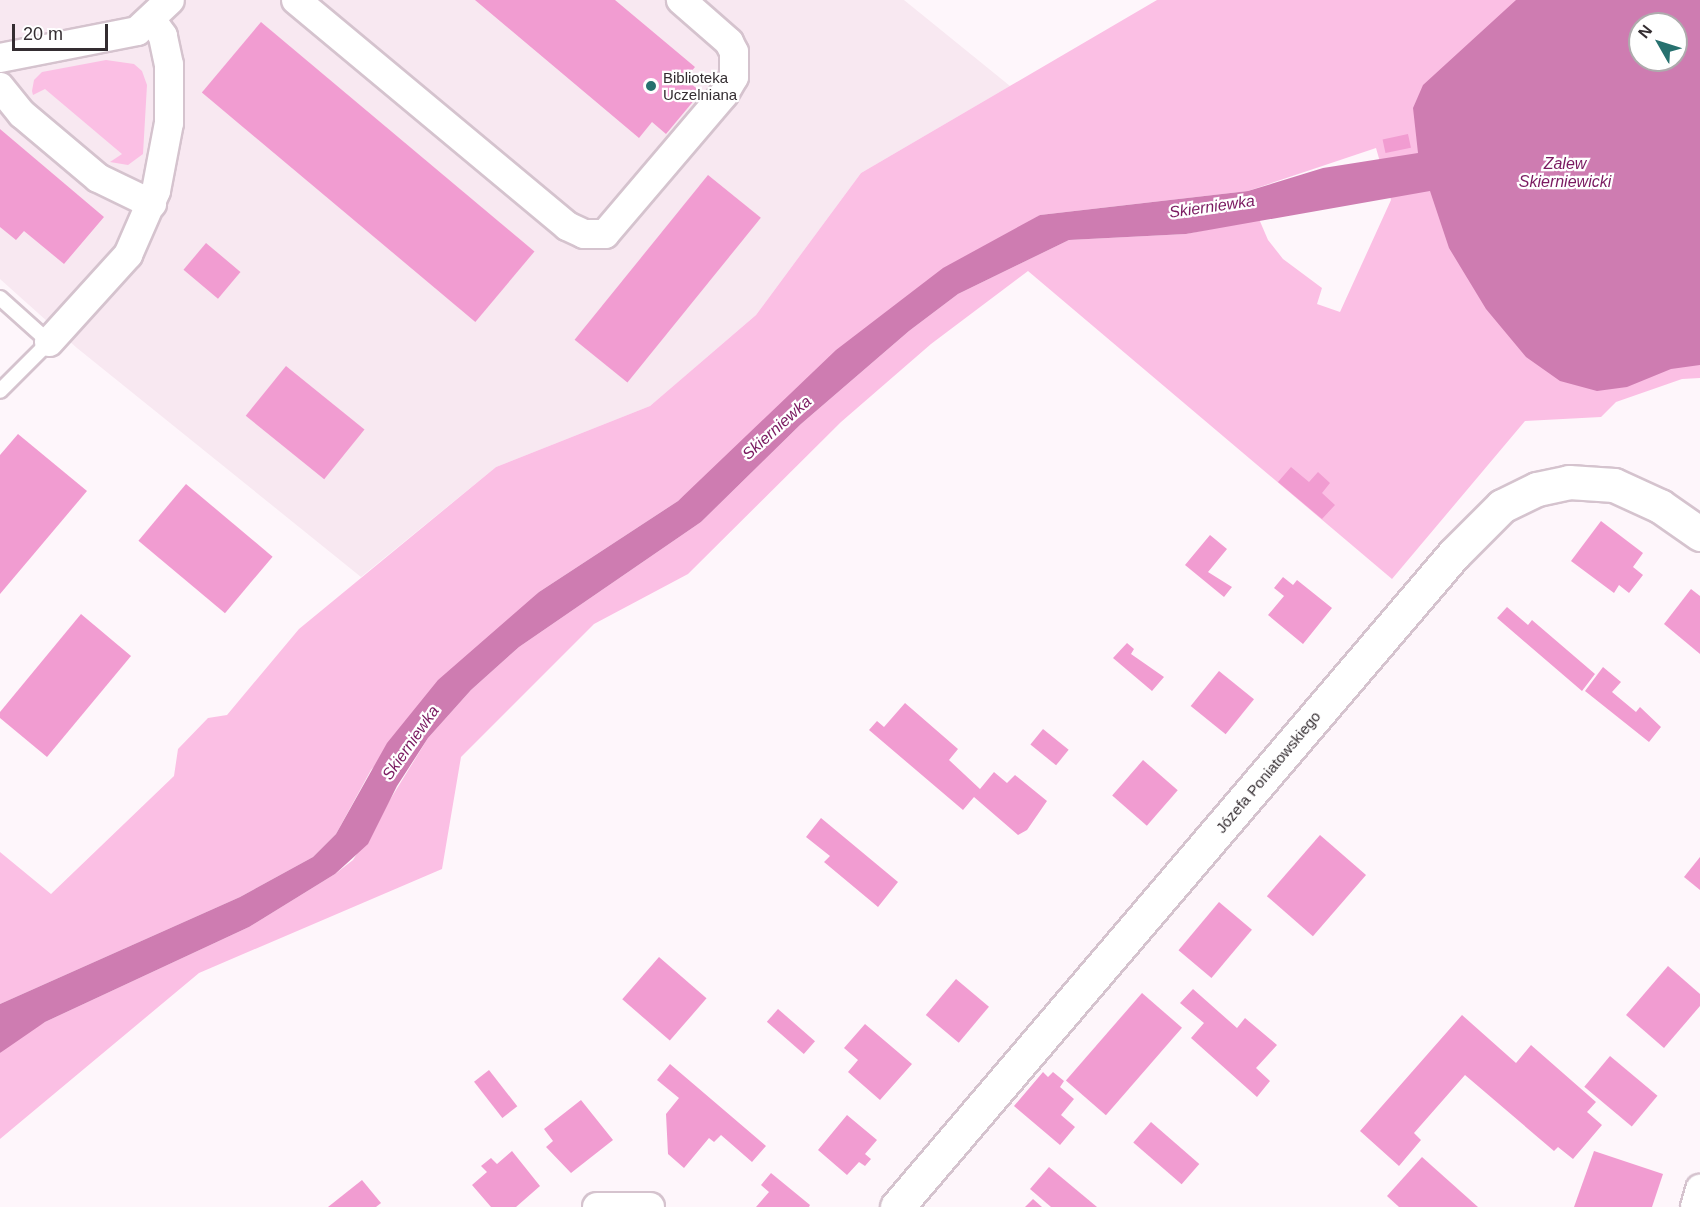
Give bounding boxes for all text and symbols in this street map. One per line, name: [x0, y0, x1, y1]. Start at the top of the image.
scale bar: [15, 12, 111, 50]
north arrow: [1628, 12, 1688, 72]
text: N: [1635, 22, 1655, 41]
text: 20 m: [23, 24, 63, 44]
place label: Biblioteka Uczelniana: [663, 68, 737, 103]
marker: Biblioteka Uczelniana: [644, 79, 658, 93]
water label: Zalew Skierniewicki: [1519, 154, 1611, 192]
water label: Skierniewka: [1168, 191, 1256, 223]
water label: Skierniewka: [739, 392, 815, 464]
water label: Skierniewka: [378, 702, 444, 784]
street label: Józefa Poniatowskiego: [1212, 707, 1324, 837]

